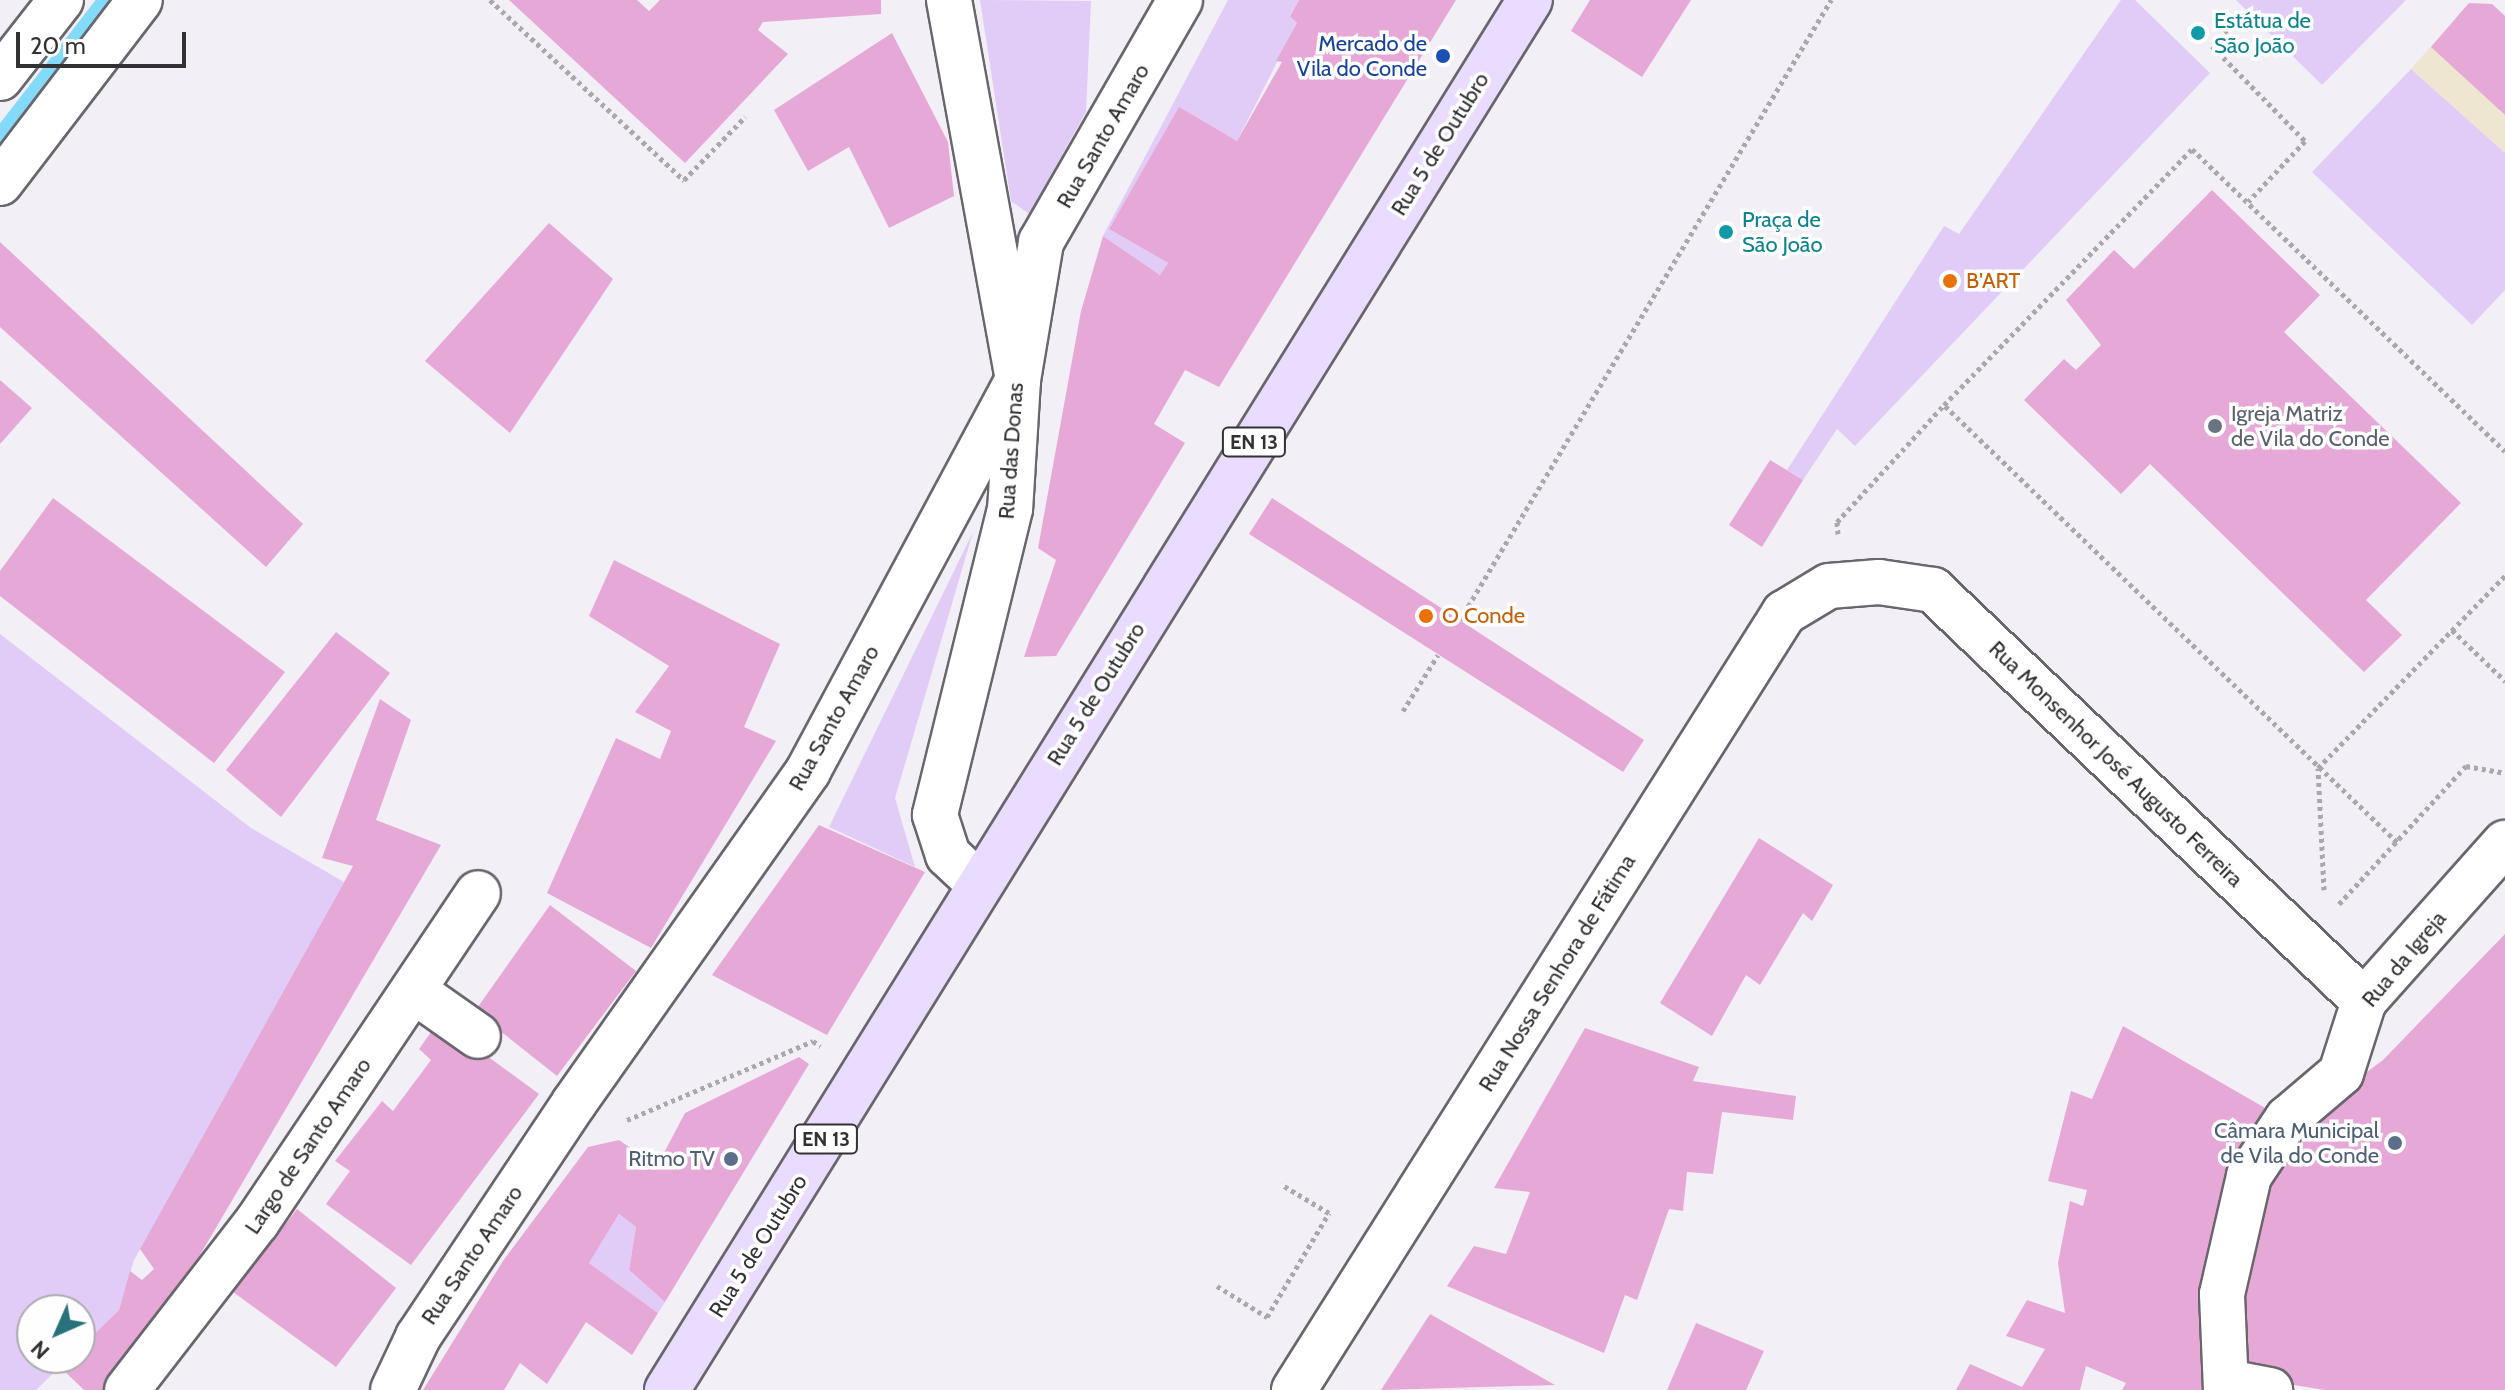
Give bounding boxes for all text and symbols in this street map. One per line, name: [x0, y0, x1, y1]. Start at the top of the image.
place label: Estátua de São João: [2214, 7, 2311, 58]
scale bar: [20, 16, 190, 66]
marker: Estátua de São João: [2189, 24, 2207, 42]
place label: Mercado de Vila do Conde: [1297, 30, 1427, 82]
text: 20 m: [30, 31, 86, 60]
marker: Mercado de Vila do Conde: [1434, 47, 1452, 65]
street label: Rua Santo Amaro: [1051, 59, 1155, 213]
street label: Rua 5 de Outubro: [1385, 68, 1495, 220]
place label: Praça de São João: [1742, 206, 1823, 258]
marker: Praça de São João: [1717, 223, 1735, 241]
place label: B'ART: [1966, 268, 2020, 294]
marker: B'ART: [1941, 272, 1959, 290]
street label: Rua das Donas: [993, 382, 1029, 520]
place label: Igreja Matriz de Vila do Conde: [2231, 400, 2390, 452]
marker: Igreja Matriz de Vila do Conde: [2206, 417, 2224, 435]
road number: EN 13: [1220, 426, 1288, 458]
place label: O Conde: [1442, 603, 1525, 629]
marker: O Conde: [1417, 607, 1435, 625]
street label: Rua 5 de Outubro: [1041, 618, 1151, 770]
street label: Rua Monsenhor José Augusto Ferreira: [1984, 635, 2248, 893]
street label: Rua Santo Amaro: [783, 641, 885, 795]
street label: Rua Nossa Senhora de Fátima: [1473, 850, 1641, 1096]
street label: Rua da Igreja: [2356, 906, 2452, 1012]
street label: Largo de Santo Amaro: [239, 1053, 377, 1239]
place label: Câmara Municipal de Vila do Conde: [2214, 1117, 2379, 1168]
road number: EN 13: [792, 1123, 860, 1155]
marker: Câmara Municipal de Vila do Conde: [2386, 1134, 2404, 1152]
place label: Ritmo TV: [628, 1146, 715, 1172]
marker: Ritmo TV: [722, 1150, 740, 1168]
street label: Rua 5 de Outubro: [703, 1170, 813, 1322]
street label: Rua Santo Amaro: [416, 1180, 528, 1330]
north arrow: [16, 1294, 96, 1374]
text: N: [25, 1335, 55, 1365]

